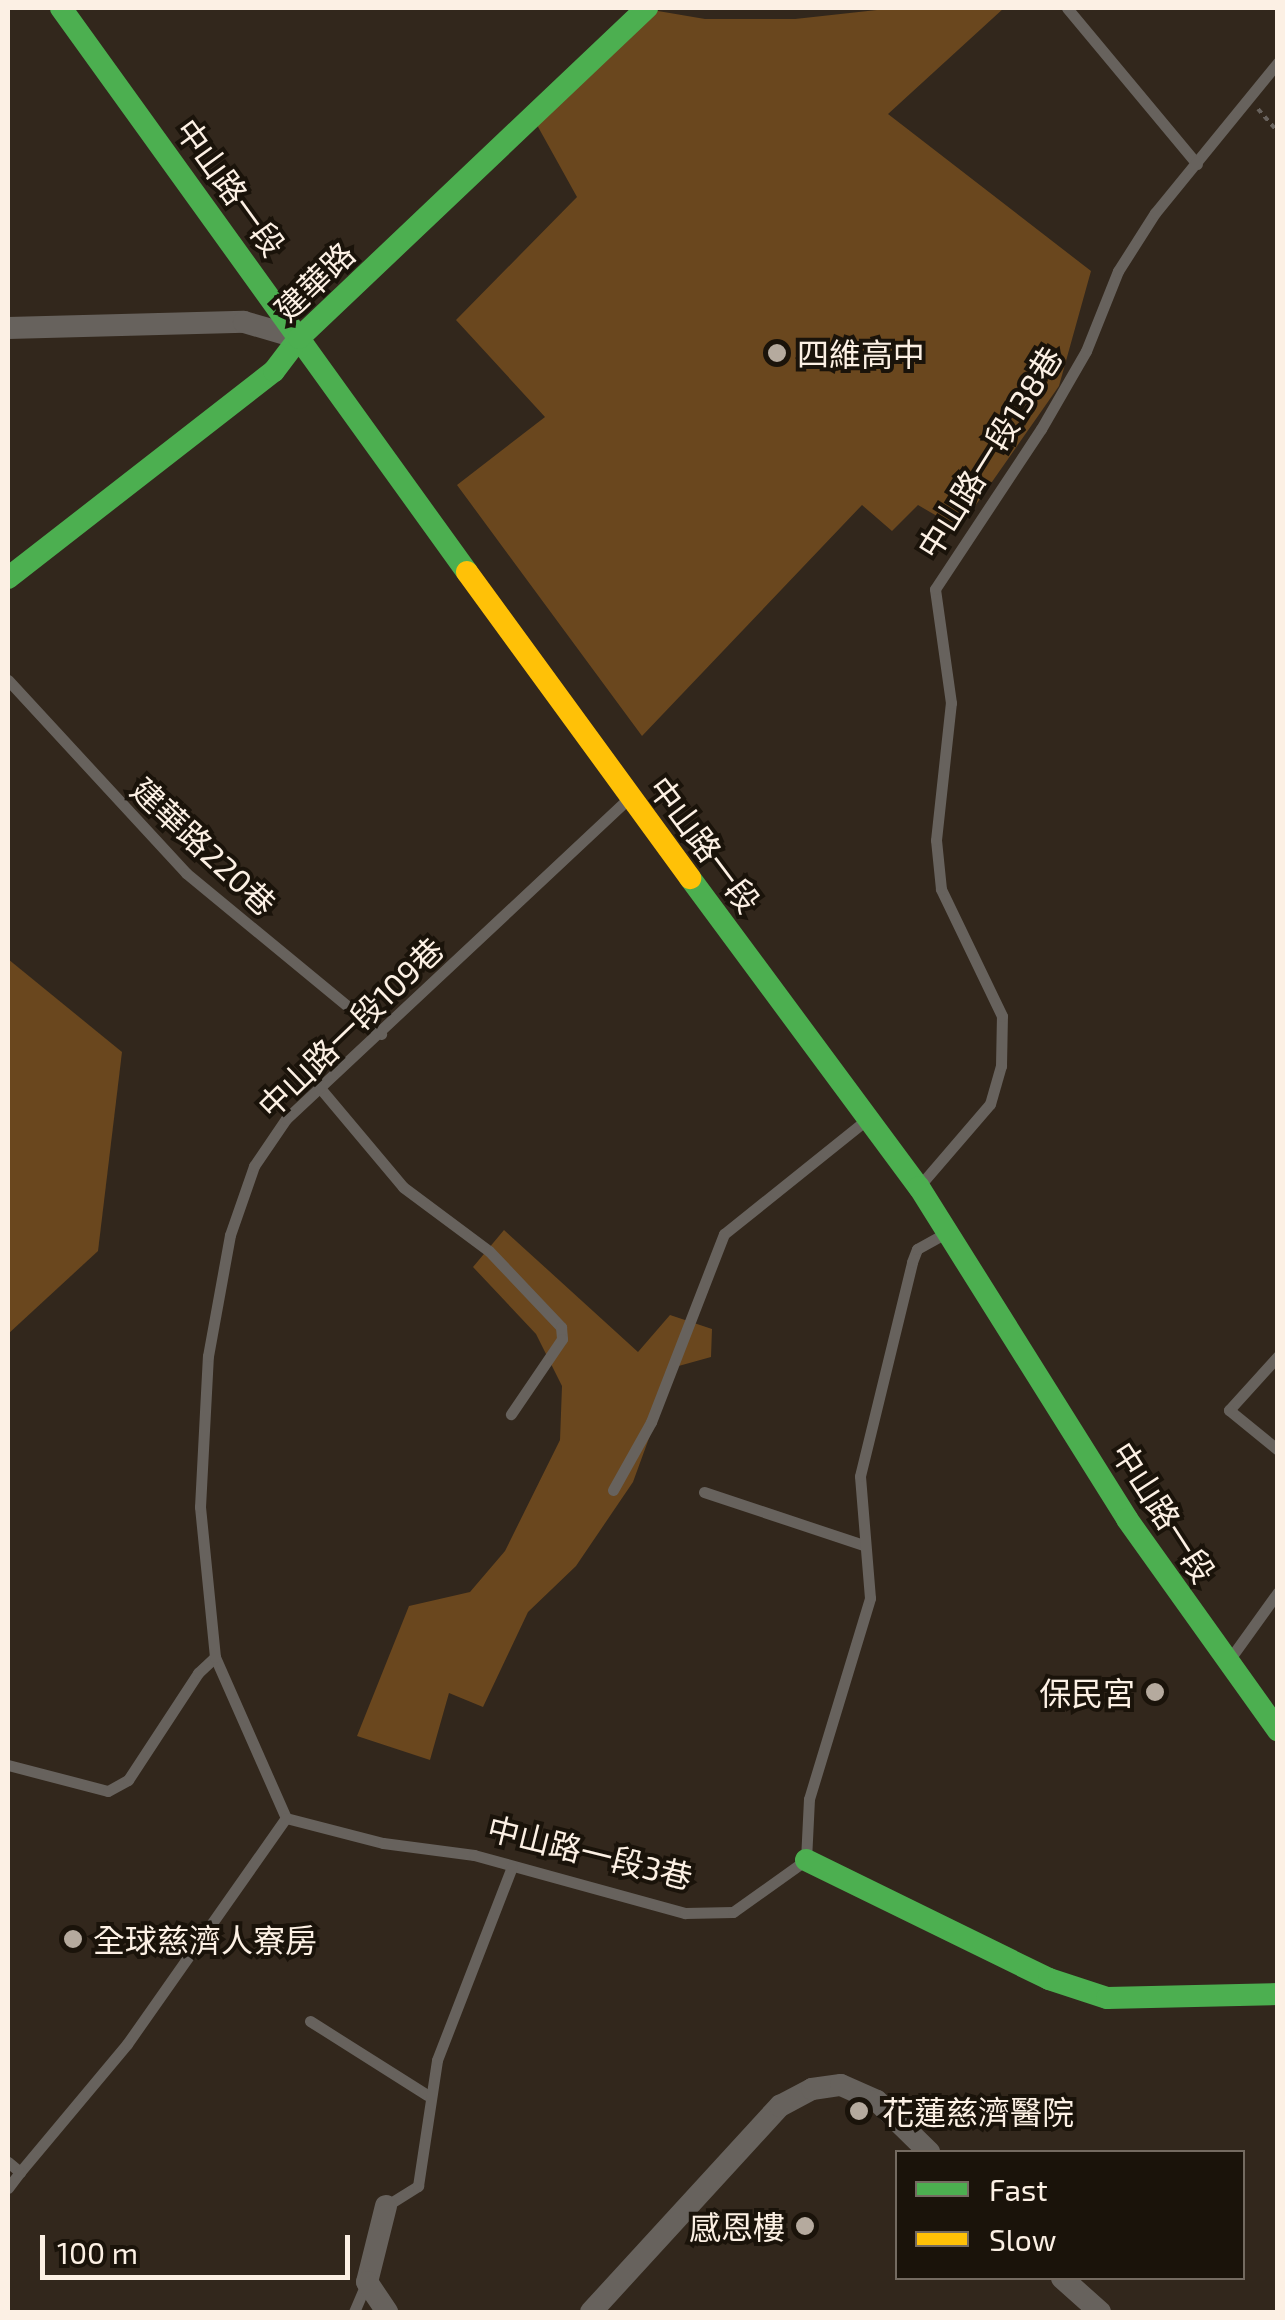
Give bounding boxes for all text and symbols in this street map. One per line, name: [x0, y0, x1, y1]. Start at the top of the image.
street label: 中山路一段: [168, 111, 294, 263]
street label: 建華路: [266, 234, 362, 328]
place label: 四維高中: [797, 334, 925, 372]
street label: 中山路一段138巷: [909, 339, 1069, 565]
marker: 四維高中: [766, 342, 788, 364]
street label: 建華路220巷: [124, 769, 284, 923]
street label: 中山路一段: [642, 769, 768, 919]
street label: 中山路一段109巷: [250, 929, 450, 1125]
street label: 中山路一段: [1104, 1434, 1224, 1590]
place label: 保民宮: [1039, 1673, 1135, 1711]
marker: 保民宮: [1144, 1681, 1166, 1703]
street label: 中山路一段3巷: [484, 1808, 696, 1896]
place label: 全球慈濟人寮房: [93, 1920, 317, 1958]
marker: 全球慈濟人寮房: [62, 1928, 84, 1950]
place label: 花蓮慈濟醫院: [882, 2092, 1074, 2130]
marker: 花蓮慈濟醫院: [846, 2098, 872, 2124]
legend: [895, 2150, 1245, 2280]
text: Fast: [989, 2171, 1048, 2207]
place label: 感恩樓: [689, 2207, 785, 2245]
scale bar: [45, 2215, 355, 2277]
marker: 感恩樓: [794, 2215, 816, 2237]
text: Slow: [989, 2221, 1056, 2257]
text: 100 m: [57, 2234, 138, 2270]

